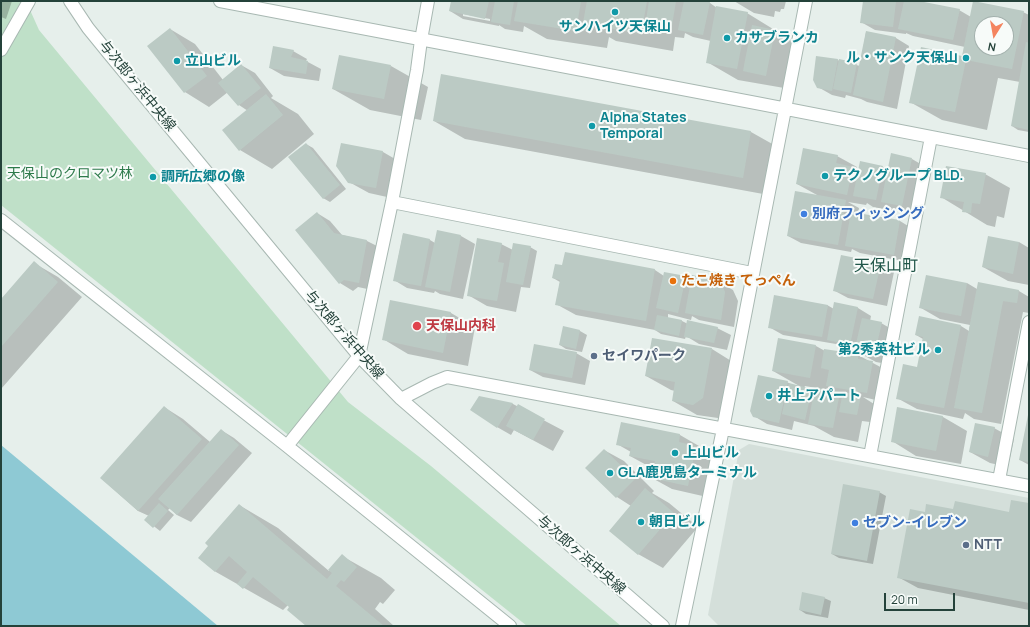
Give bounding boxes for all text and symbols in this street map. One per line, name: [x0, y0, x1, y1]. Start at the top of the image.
marker: サンハイツ天保山: [610, 7, 620, 17]
north arrow: [974, 16, 1014, 56]
place label: サンハイツ天保山: [559, 19, 671, 35]
place label: カサブランカ: [735, 30, 819, 46]
marker: カサブランカ: [722, 33, 732, 43]
street label: 与次郎ヶ浜中央線: [95, 37, 179, 135]
text: N: [986, 39, 997, 55]
place label: ル・サンク天保山: [846, 50, 958, 66]
place label: 立山ビル: [185, 53, 241, 69]
marker: ル・サンク天保山: [961, 53, 971, 63]
marker: 立山ビル: [172, 56, 182, 66]
place label: Alpha States Temporal: [600, 110, 687, 142]
marker: Alpha States Temporal: [587, 121, 597, 131]
park label: 天保山のクロマツ林: [7, 166, 133, 182]
place label: テクノグループ BLD.: [833, 168, 963, 184]
place label: 調所広郷の像: [161, 169, 245, 185]
marker: テクノグループ BLD.: [820, 171, 830, 181]
marker: 調所広郷の像: [148, 172, 158, 182]
place label: 別府フィッシング: [812, 206, 924, 222]
marker: 別府フィッシング: [799, 209, 809, 219]
district label: 天保山町: [854, 257, 918, 277]
place label: たこ焼き てっぺん: [681, 273, 796, 289]
marker: たこ焼き てっぺん: [668, 276, 678, 286]
street label: 与次郎ヶ浜中央線: [301, 287, 387, 383]
place label: 天保山内科: [426, 318, 496, 334]
marker: 天保山内科: [411, 320, 423, 332]
place label: 第2秀英社ビル: [838, 342, 930, 358]
marker: 第2秀英社ビル: [933, 345, 943, 355]
place label: セイワパーク: [602, 348, 686, 364]
marker: セイワパーク: [589, 351, 599, 361]
place label: 井上アパート: [777, 388, 861, 404]
marker: 井上アパート: [764, 391, 774, 401]
place label: 上山ビル: [683, 445, 739, 461]
marker: 上山ビル: [670, 448, 680, 458]
place label: GLA鹿児島ターミナル: [618, 465, 757, 481]
marker: GLA鹿児島ターミナル: [605, 468, 615, 478]
street label: 与次郎ヶ浜中央線: [533, 512, 629, 598]
place label: 朝日ビル: [649, 514, 705, 530]
place label: セブン-イレブン: [863, 515, 967, 531]
marker: 朝日ビル: [636, 517, 646, 527]
marker: セブン-イレブン: [850, 518, 860, 528]
place label: NTT: [974, 537, 1002, 553]
marker: NTT: [961, 540, 971, 550]
scale bar: [886, 585, 957, 611]
text: 20 m: [891, 591, 918, 608]

